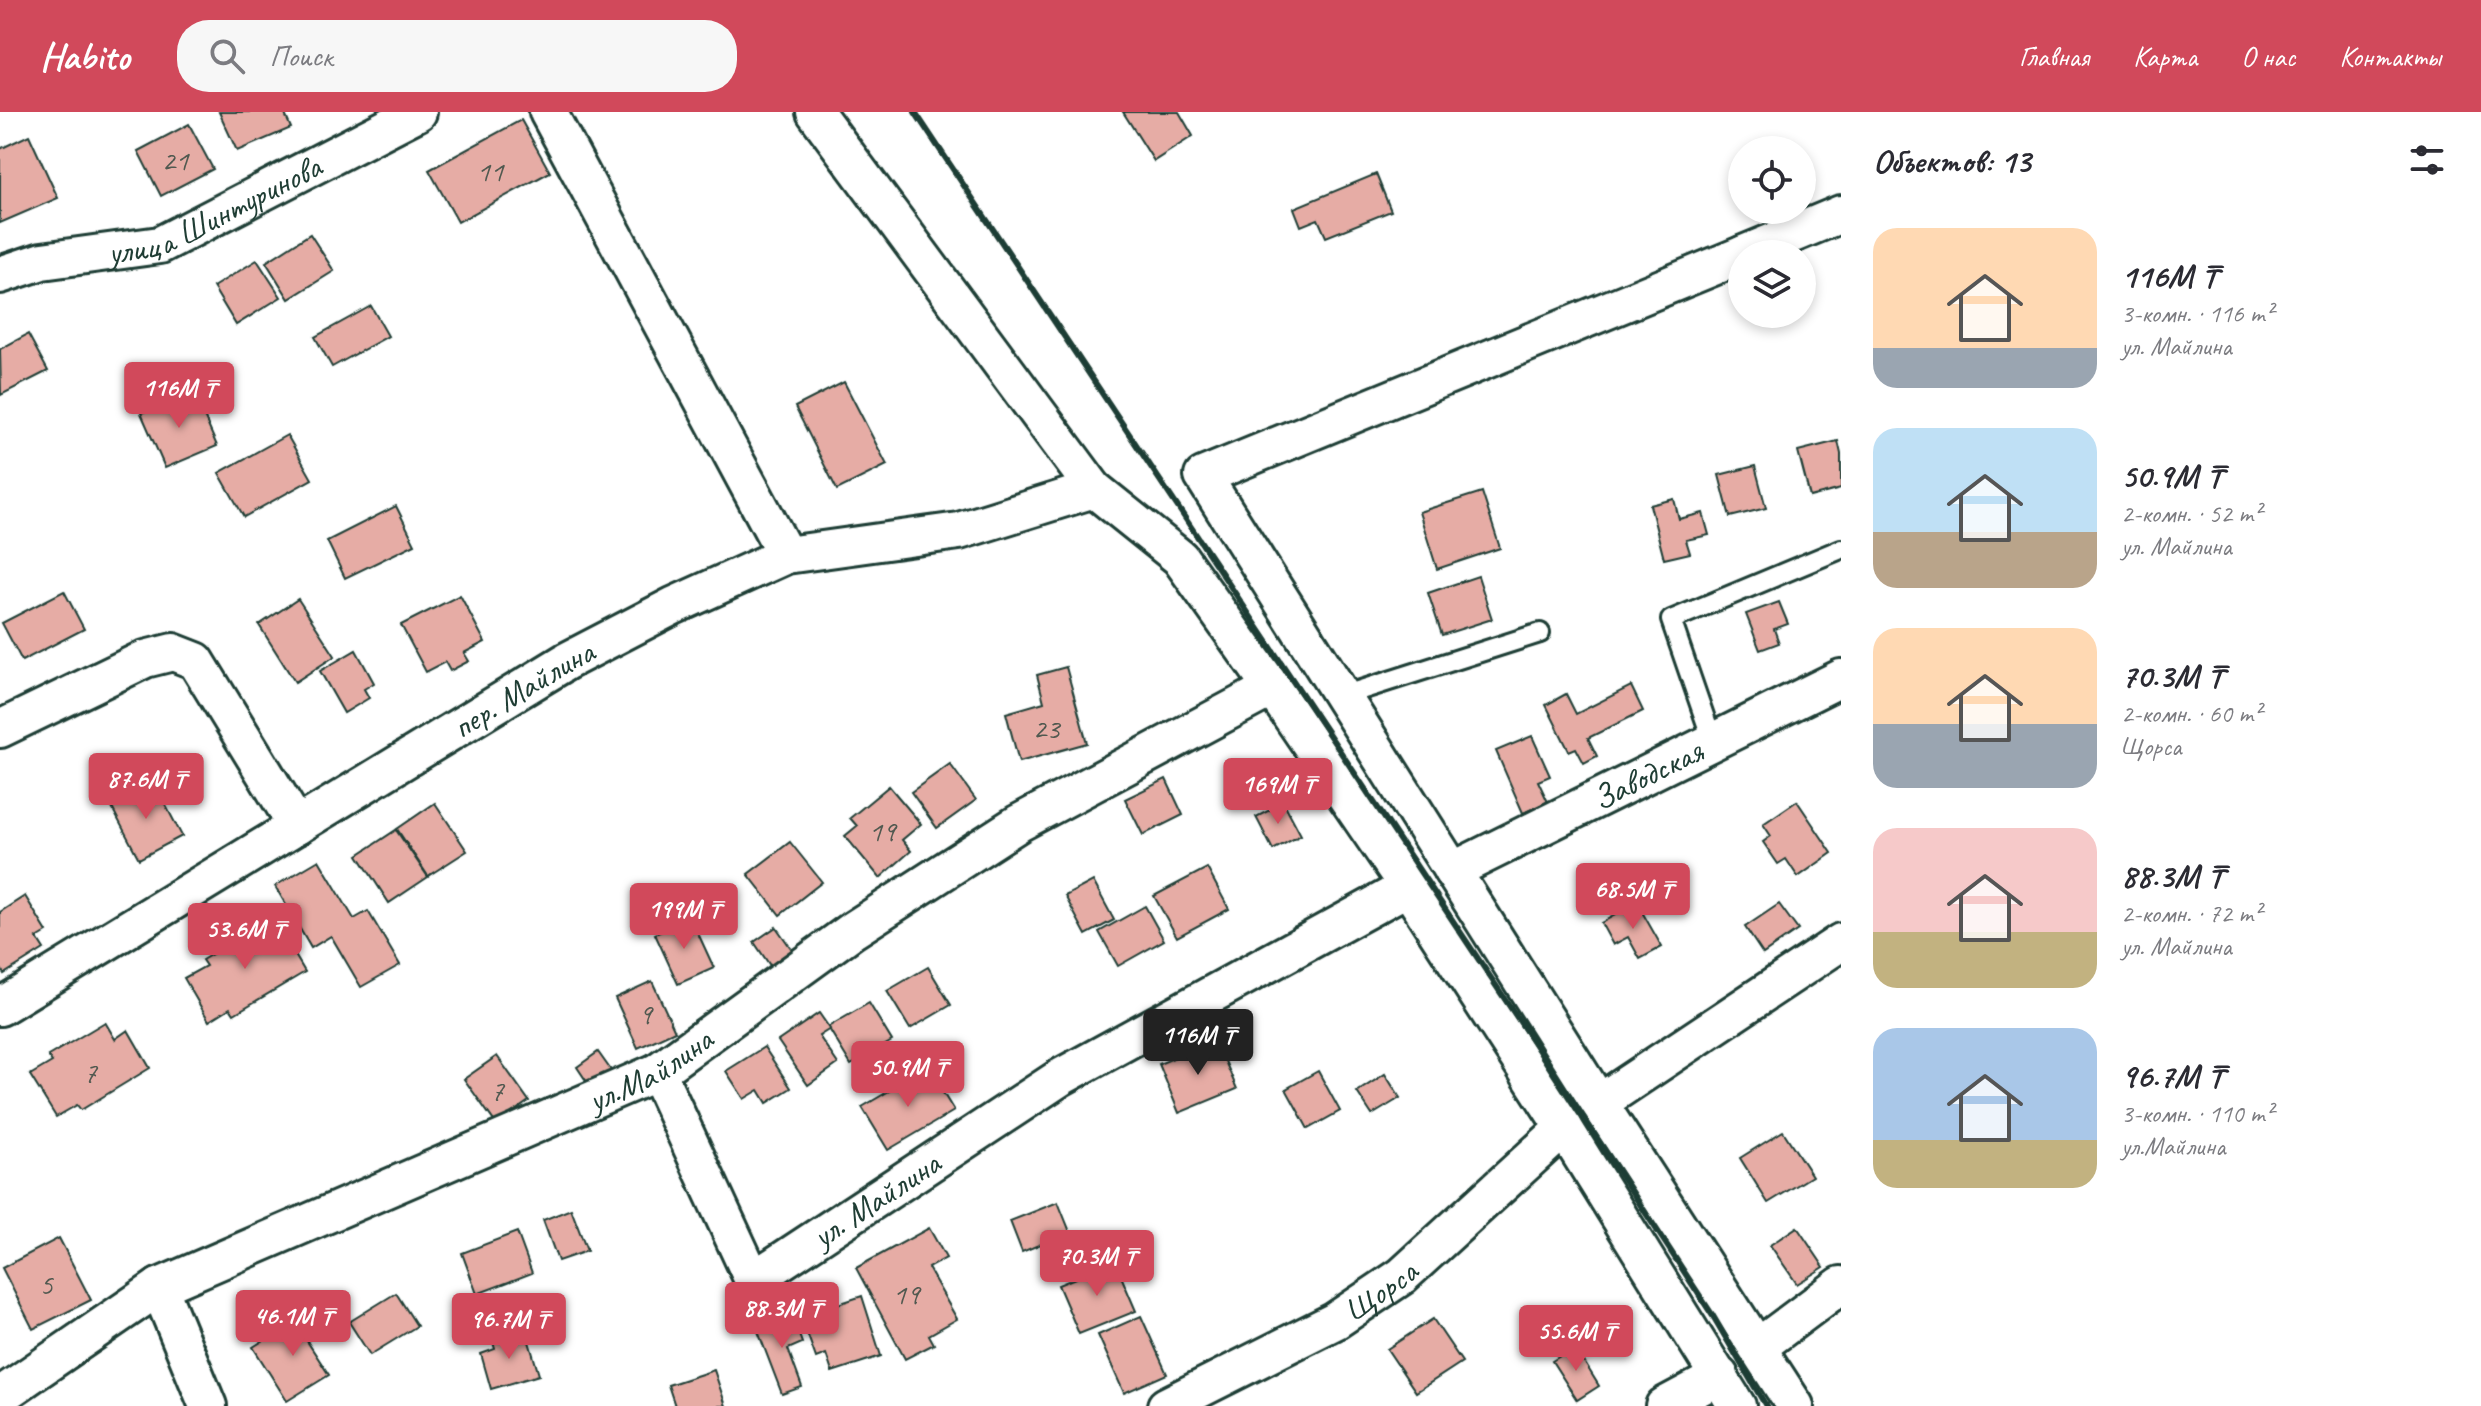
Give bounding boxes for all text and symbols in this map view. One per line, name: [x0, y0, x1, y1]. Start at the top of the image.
search box: [177, 20, 737, 92]
text: Habito: [40, 33, 129, 80]
icon: search: [205, 34, 249, 78]
text: Поиск: [269, 37, 333, 75]
text: Главная: [2019, 39, 2089, 74]
text: Карта: [2133, 39, 2197, 74]
text: О нас: [2241, 39, 2295, 74]
text: Контакты: [2339, 39, 2441, 74]
map controls: [1728, 136, 1816, 328]
button: locate: [1728, 136, 1816, 224]
icon: filters: [2405, 138, 2449, 182]
text: Объектов: 13: [1873, 139, 2031, 182]
house number: 21: [162, 141, 190, 179]
street label: улица Шинтуринова: [103, 144, 330, 274]
house number: 11: [477, 152, 505, 190]
button: layers: [1728, 240, 1816, 328]
text: 116M ₸: [2121, 254, 2217, 297]
icon: home: [1937, 260, 2033, 356]
text: 3-комн. · 116 m²: [2121, 297, 2273, 330]
text: ул. Майлина: [2121, 330, 2232, 363]
pin: 116M ₸: [114, 362, 244, 430]
text: 116M ₸: [142, 371, 216, 404]
text: 50.9M ₸: [2121, 454, 2222, 497]
icon: home: [1937, 460, 2033, 556]
text: 2-комн. · 52 m²: [2121, 497, 2261, 530]
text: ул. Майлина: [2121, 530, 2232, 563]
street label: пер. Майлина: [444, 629, 603, 748]
text: 70.3M ₸: [2121, 654, 2223, 697]
icon: home: [1937, 660, 2033, 756]
text: 2-комн. · 60 m²: [2121, 697, 2261, 730]
house number: 23: [1033, 709, 1062, 747]
street label: Заводская: [1585, 728, 1711, 820]
text: Щорса: [2121, 730, 2182, 763]
pin: 87.6M ₸: [72, 753, 220, 821]
pin: 169M ₸: [1213, 758, 1343, 826]
text: 87.6M ₸: [107, 762, 185, 795]
text: 169M ₸: [1241, 767, 1315, 800]
house number: 19: [869, 812, 898, 850]
text: 88.3M ₸: [2121, 854, 2223, 897]
icon: home: [1937, 860, 2033, 956]
pin: 68.5M ₸: [1559, 863, 1707, 931]
text: 68.5M ₸: [1594, 872, 1672, 905]
pin: 199M ₸: [619, 883, 749, 951]
text: 199M ₸: [648, 892, 720, 925]
text: 2-комн. · 72 m²: [2121, 897, 2261, 930]
pin: 53.6M ₸: [171, 903, 319, 971]
text: 53.6M ₸: [206, 912, 284, 945]
text: ул. Майлина: [2121, 930, 2232, 963]
house number: 9: [638, 995, 654, 1033]
pin: 116M ₸: [1133, 1009, 1263, 1077]
street label: ул.Майлина: [579, 1017, 723, 1122]
text: 116M ₸: [1161, 1018, 1235, 1051]
pin: 50.9M ₸: [834, 1041, 982, 1109]
text: 50.9M ₸: [869, 1050, 947, 1083]
house number: 7: [83, 1053, 98, 1091]
text: 96.7M ₸: [2121, 1054, 2223, 1097]
icon: home: [1937, 1060, 2033, 1156]
house number: 7: [490, 1071, 505, 1109]
text: 3-комн. · 110 m²: [2121, 1097, 2273, 1130]
text: ул.Майлина: [2121, 1130, 2225, 1163]
street label: ул. Майлина: [802, 1140, 950, 1258]
pin: 70.3M ₸: [1023, 1230, 1171, 1298]
text: 70.3M ₸: [1058, 1239, 1136, 1272]
street label: Щорса: [1336, 1250, 1429, 1331]
house number: 5: [39, 1265, 54, 1303]
house number: 19: [893, 1275, 922, 1313]
pin: 88.3M ₸: [708, 1282, 856, 1350]
pin: 46.1M ₸: [219, 1290, 367, 1358]
text: 88.3M ₸: [743, 1291, 821, 1324]
pin: 96.7M ₸: [435, 1293, 583, 1361]
text: 46.1M ₸: [254, 1299, 332, 1332]
text: 96.7M ₸: [470, 1302, 548, 1335]
pin: 55.6M ₸: [1502, 1305, 1650, 1373]
text: 55.6M ₸: [1537, 1314, 1615, 1347]

